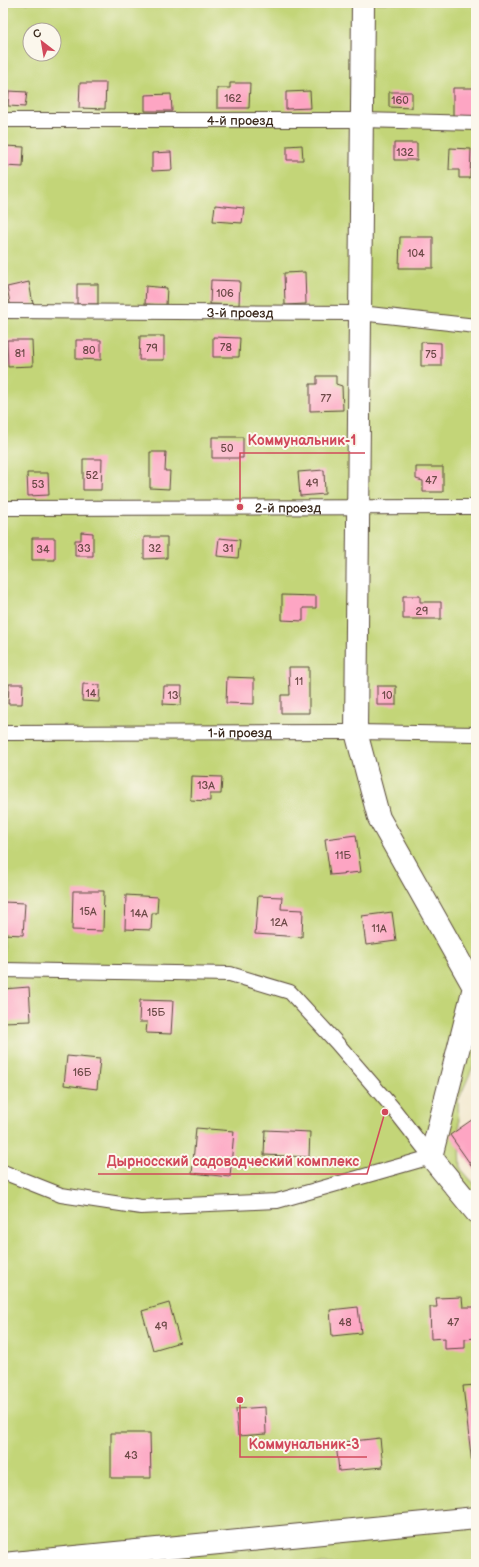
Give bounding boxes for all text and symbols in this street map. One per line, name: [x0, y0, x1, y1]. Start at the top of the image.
north arrow: [22, 22, 62, 62]
text: С: [30, 26, 44, 41]
house number: 162: [224, 92, 242, 105]
house number: 160: [391, 94, 409, 107]
street label: 4-й проезд: [207, 113, 273, 129]
house number: 132: [396, 146, 414, 159]
house number: 104: [407, 247, 425, 260]
house number: 106: [216, 287, 234, 300]
street label: 3-й проезд: [207, 305, 274, 322]
house number: 78: [220, 341, 232, 354]
house number: 79: [146, 342, 158, 355]
house number: 80: [83, 344, 96, 357]
house number: 81: [15, 347, 25, 360]
house number: 75: [425, 348, 437, 361]
house number: 77: [321, 392, 332, 405]
callout: Коммунальник-1: [240, 427, 365, 453]
text: Коммунальник-1: [248, 432, 356, 449]
house number: 50: [221, 442, 234, 455]
house number: 52: [86, 469, 99, 482]
house number: 47: [425, 474, 438, 487]
house number: 49: [305, 477, 319, 490]
house number: 53: [31, 478, 45, 491]
street label: 2-й проезд: [255, 500, 321, 516]
house number: 33: [77, 542, 91, 555]
house number: 32: [148, 542, 162, 555]
house number: 31: [222, 542, 234, 555]
house number: 34: [36, 543, 50, 556]
house number: 29: [416, 605, 428, 618]
house number: 11: [295, 675, 303, 688]
house number: 14: [86, 687, 97, 700]
house number: 13: [167, 689, 179, 702]
house number: 10: [382, 689, 393, 702]
street label: 1-й проезд: [208, 725, 272, 741]
house number: 13А: [197, 779, 215, 792]
house number: 11Б: [335, 849, 351, 862]
house number: 15А: [79, 905, 97, 918]
house number: 14А: [130, 907, 148, 920]
house number: 12А: [270, 916, 288, 929]
house number: 11А: [371, 922, 387, 935]
house number: 15Б: [147, 1006, 165, 1019]
house number: 16Б: [73, 1066, 92, 1079]
callout: Дырносский садоводческий комплекс: [98, 1148, 367, 1174]
text: Дырносский садоводческий комплекс: [107, 1153, 359, 1170]
house number: 48: [338, 1316, 352, 1329]
house number: 47: [447, 1316, 460, 1329]
house number: 49: [154, 1320, 168, 1333]
callout: Коммунальник-3: [240, 1431, 367, 1457]
text: Коммунальник-3: [248, 1436, 360, 1453]
house number: 43: [124, 1449, 138, 1462]

